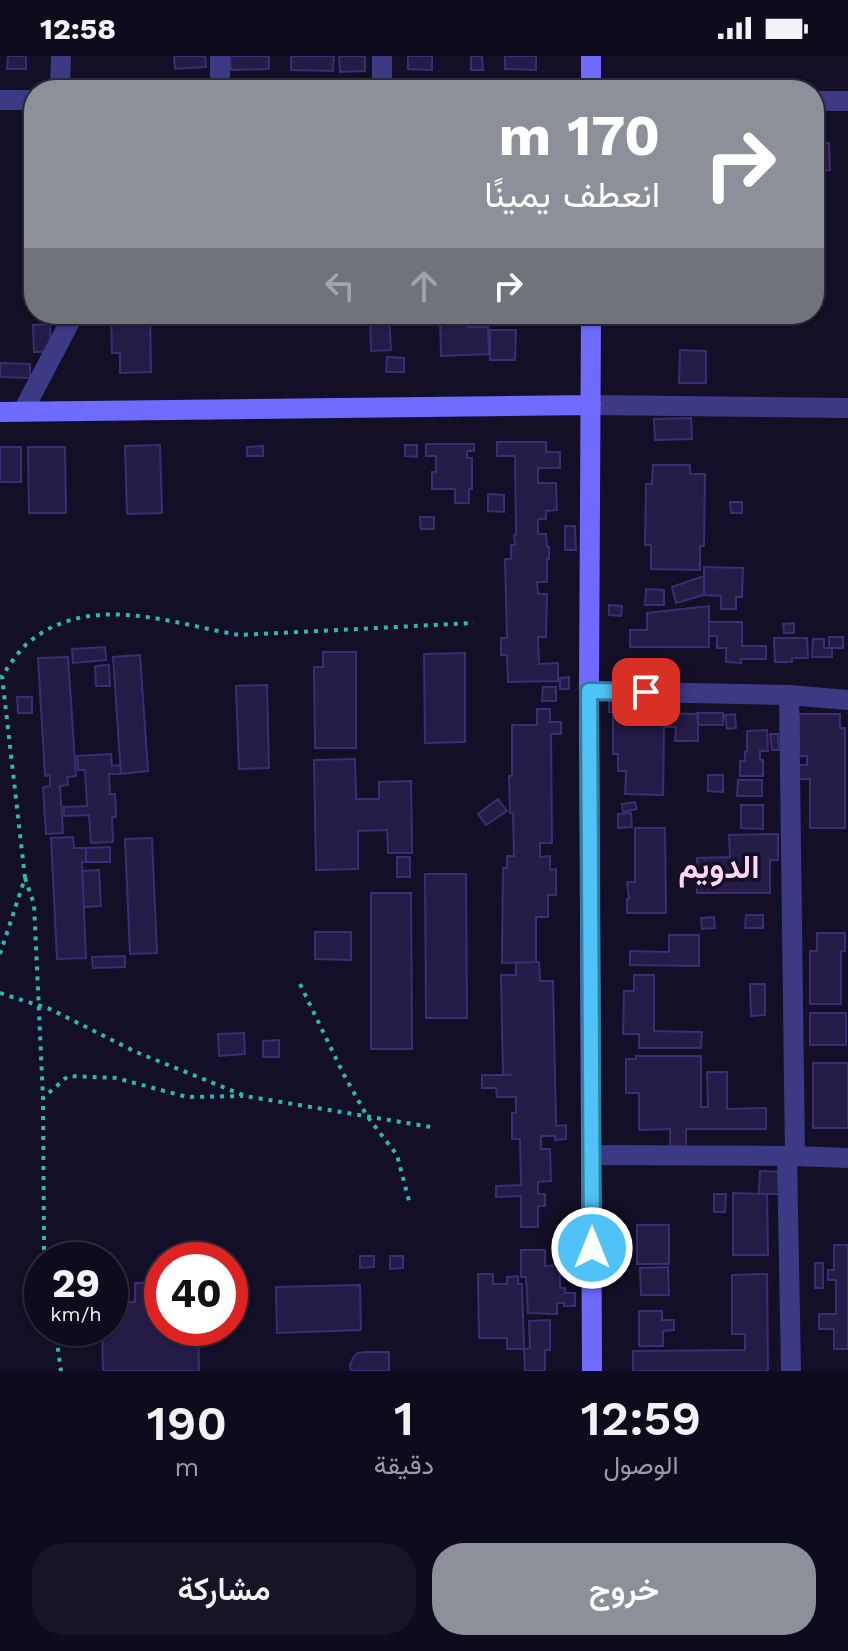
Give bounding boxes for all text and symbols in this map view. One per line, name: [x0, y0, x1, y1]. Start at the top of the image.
text: 12:58: [40, 11, 116, 46]
text: 170 m: [498, 103, 660, 169]
icon: right: [688, 112, 792, 216]
text: انعطف يمينًا: [484, 174, 660, 216]
icon: left: [318, 264, 362, 308]
icon: ahead: [402, 264, 446, 308]
icon: right: [486, 264, 530, 308]
pin: [612, 658, 680, 726]
icon: arrive: [624, 670, 668, 714]
district label: الدويم: [679, 848, 760, 888]
position arrow: [550, 1206, 634, 1290]
speed limit sign: 40: [144, 1242, 248, 1346]
text: 29: [52, 1260, 100, 1307]
text: km/h: [50, 1302, 102, 1326]
text: 1: [394, 1390, 414, 1447]
text: 12:59: [581, 1390, 701, 1447]
text: 190: [147, 1395, 227, 1452]
text: دقيقة: [374, 1450, 434, 1480]
text: الوصول: [603, 1450, 679, 1480]
text: m: [175, 1452, 199, 1482]
button: مشاركة: [32, 1543, 416, 1635]
button: خروج: [432, 1543, 816, 1635]

